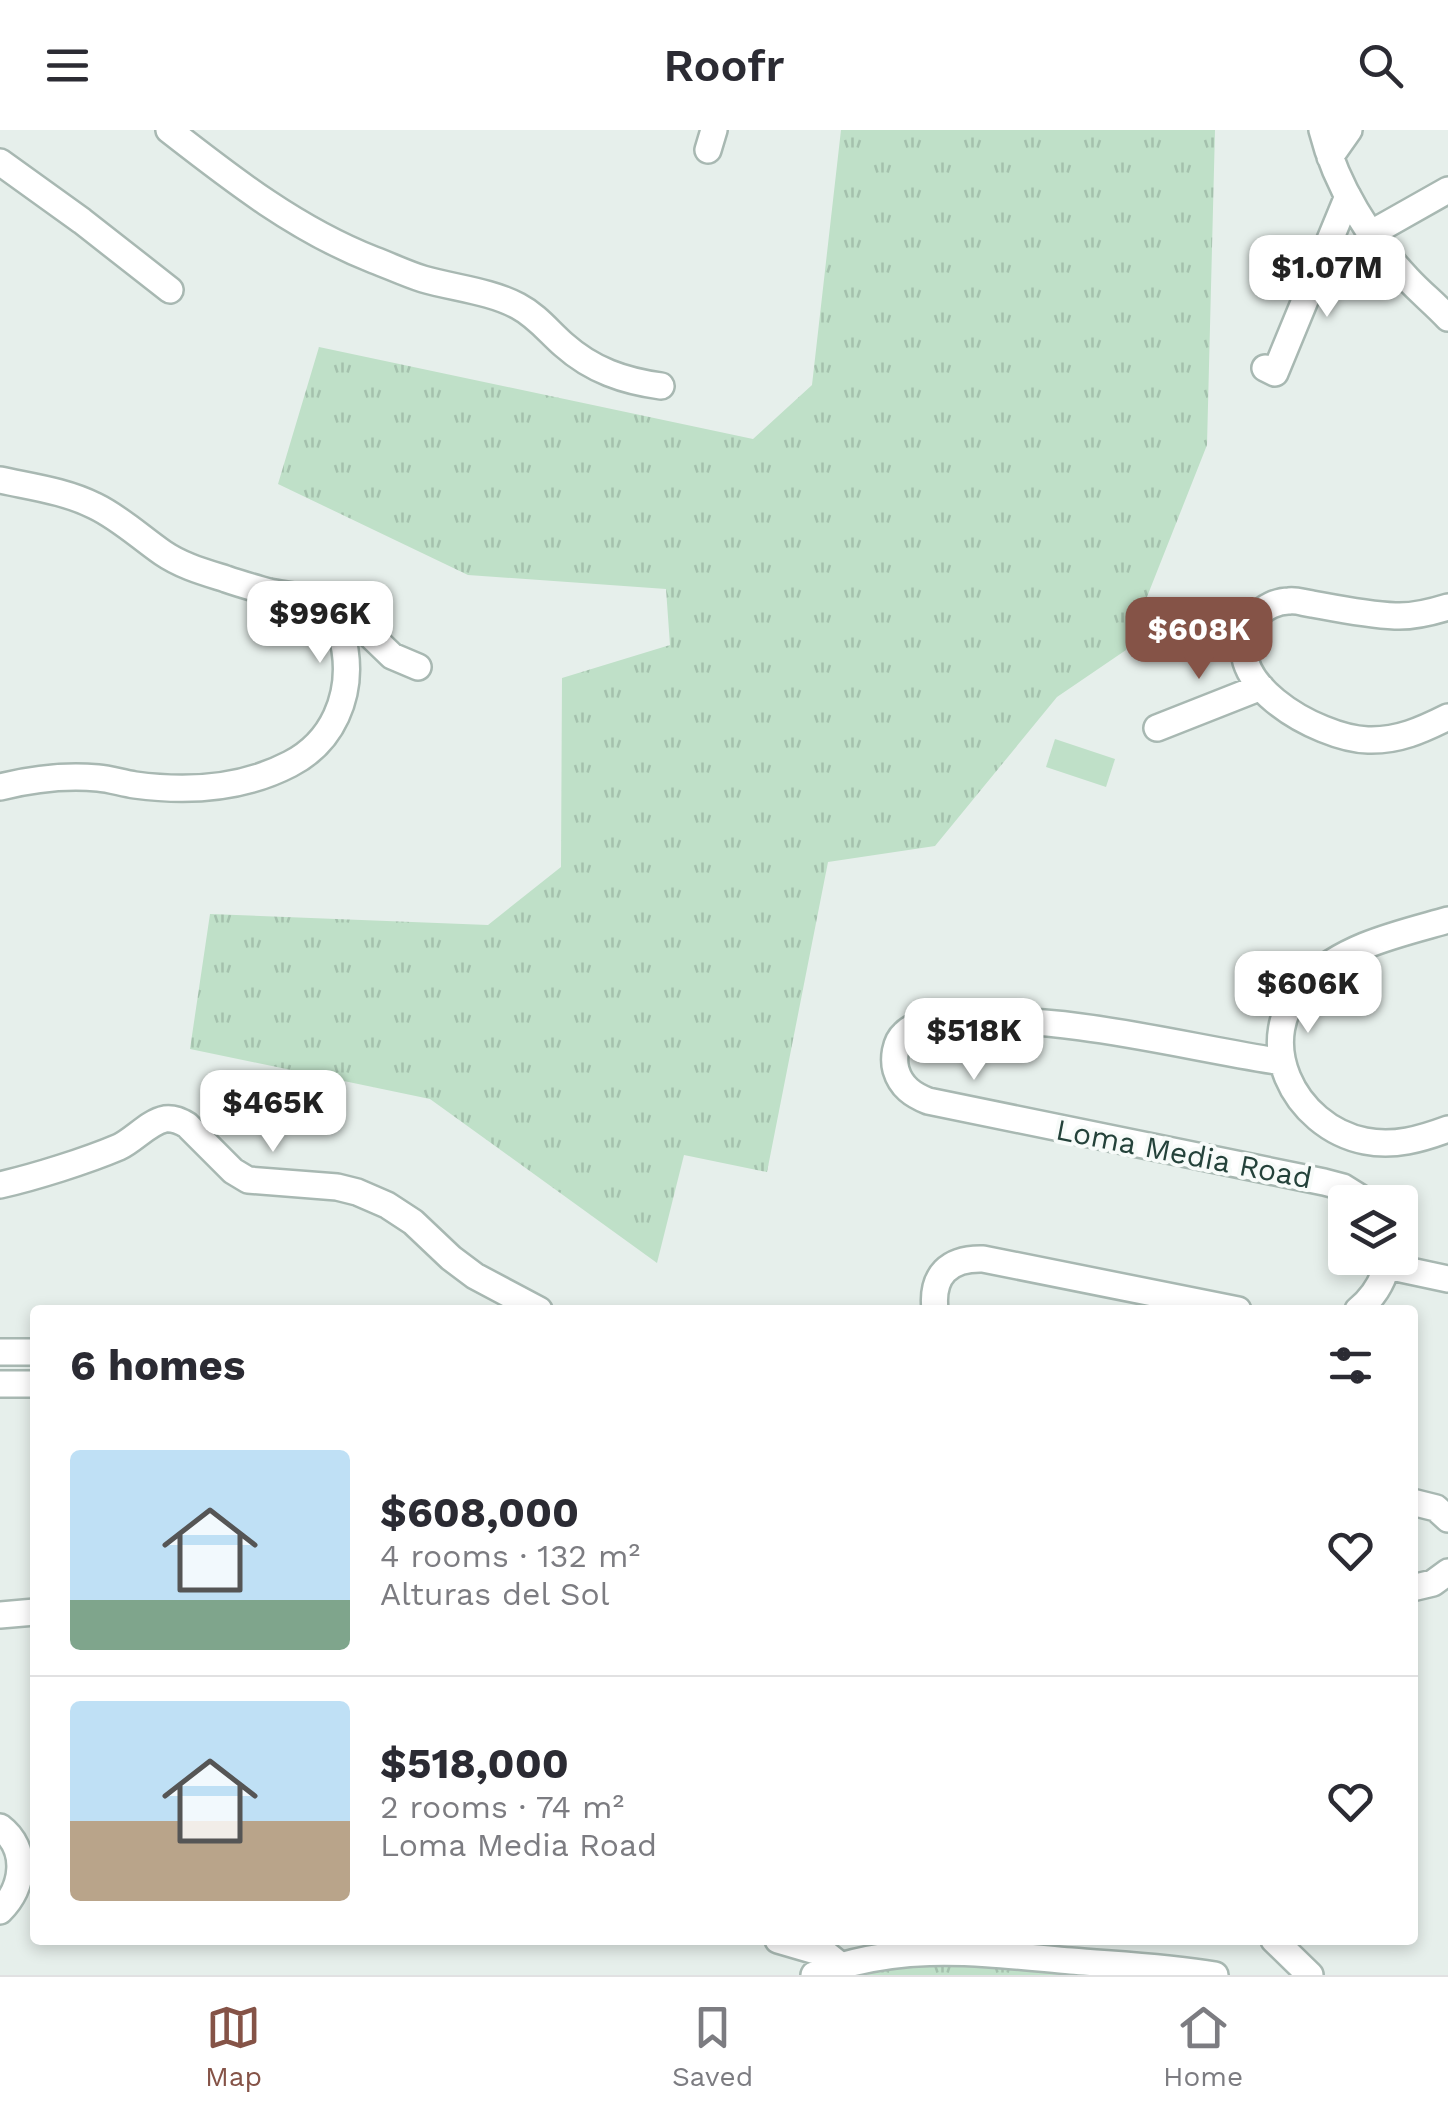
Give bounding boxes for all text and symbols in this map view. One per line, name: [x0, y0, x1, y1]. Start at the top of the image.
icon: menu: [40, 38, 95, 93]
icon: search: [1353, 38, 1408, 93]
text: Roofr: [663, 39, 785, 92]
pin: $1.07M: [1246, 235, 1408, 320]
text: $1.07M: [1271, 248, 1383, 286]
pin: $996K: [250, 581, 390, 666]
text: $996K: [269, 594, 371, 632]
pin: $608K: [1129, 597, 1269, 682]
text: $608K: [1147, 610, 1251, 648]
pin: $606K: [1238, 951, 1378, 1036]
text: $606K: [1257, 964, 1359, 1002]
pin: $518K: [904, 998, 1044, 1083]
text: $518K: [926, 1011, 1022, 1049]
pin: $465K: [203, 1070, 343, 1155]
text: $465K: [222, 1083, 324, 1121]
street label: Loma Media Road: [1053, 1112, 1315, 1195]
map controls: [1328, 1185, 1418, 1275]
button: layers: [1328, 1185, 1418, 1275]
icon: filters: [1323, 1338, 1378, 1393]
text: 6 homes: [70, 1341, 245, 1390]
text: $608,000: [380, 1488, 579, 1537]
icon: home: [150, 1490, 270, 1610]
icon: heart: [1323, 1523, 1378, 1578]
text: 4 rooms · 132 m²: [380, 1537, 640, 1575]
text: Alturas del Sol: [380, 1575, 610, 1613]
text: $518,000: [380, 1739, 569, 1788]
icon: home: [150, 1741, 270, 1861]
icon: heart: [1323, 1774, 1378, 1829]
text: 2 rooms · 74 m²: [380, 1788, 624, 1826]
text: Loma Media Road: [380, 1826, 657, 1864]
tab: Map: [205, 2000, 262, 2093]
tab: Saved: [672, 2000, 753, 2093]
tab: Home: [1163, 2000, 1243, 2093]

